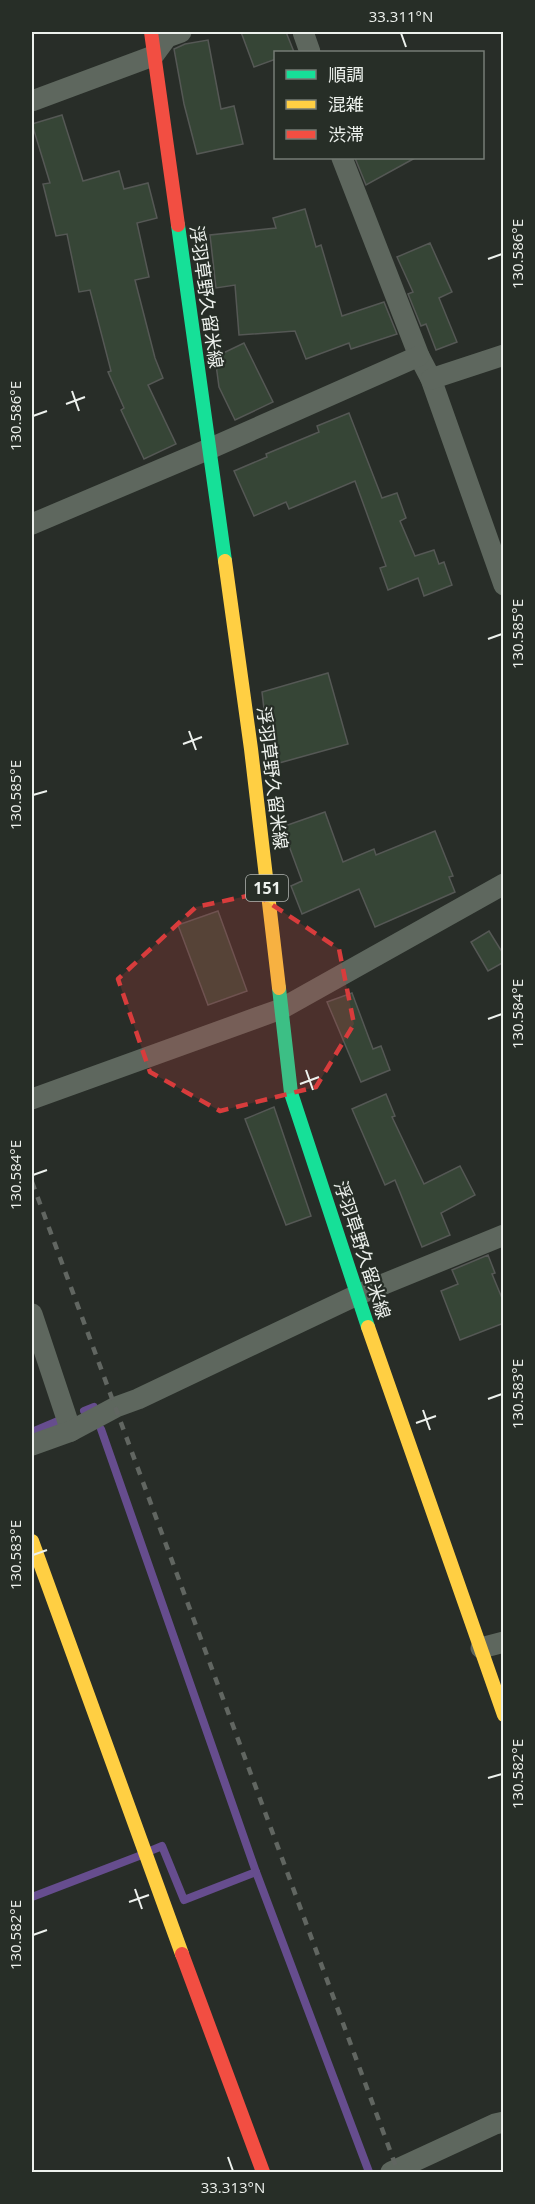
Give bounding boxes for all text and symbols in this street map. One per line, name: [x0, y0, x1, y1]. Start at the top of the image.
text: 33.311°N: [369, 6, 433, 26]
legend: [274, 51, 484, 159]
text: 順調: [328, 62, 364, 86]
text: 混雑: [328, 92, 364, 116]
text: 渋滞: [328, 122, 364, 146]
text: 130.586°E: [507, 219, 527, 289]
street label: 浮羽草野久留米線: [185, 224, 229, 370]
text: 130.586°E: [5, 381, 25, 451]
text: 130.585°E: [507, 599, 527, 669]
street label: 浮羽草野久留米線: [252, 705, 294, 851]
text: 130.585°E: [5, 760, 25, 830]
road number: 151: [246, 875, 288, 901]
text: 130.584°E: [507, 979, 527, 1049]
text: 130.584°E: [5, 1140, 25, 1210]
street label: 浮羽草野久留米線: [329, 1178, 397, 1322]
text: 130.583°E: [507, 1359, 527, 1429]
text: 130.583°E: [5, 1520, 25, 1590]
text: 130.582°E: [507, 1739, 527, 1809]
text: 130.582°E: [5, 1900, 25, 1970]
text: 33.313°N: [201, 2177, 265, 2197]

